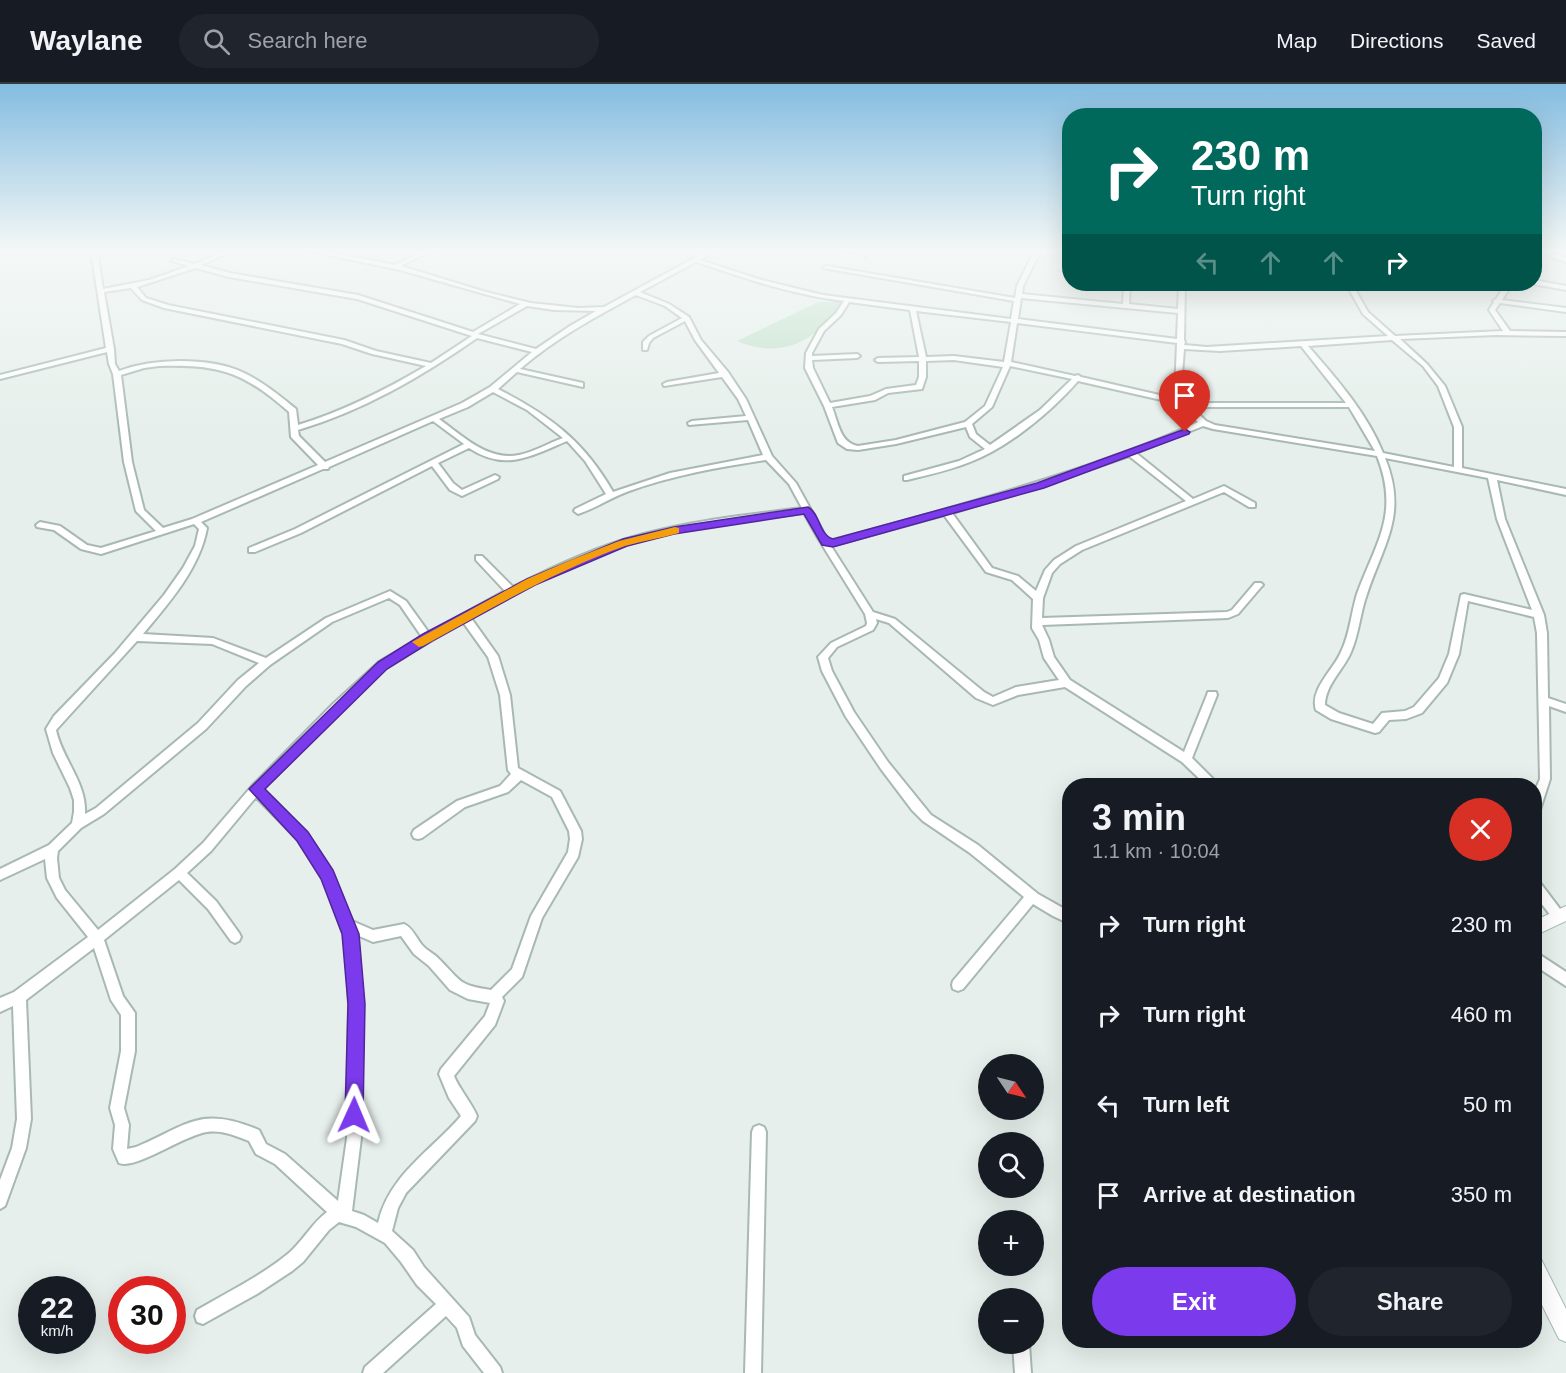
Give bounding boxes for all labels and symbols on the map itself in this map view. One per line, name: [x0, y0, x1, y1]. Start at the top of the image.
pin: [1159, 370, 1210, 432]
north arrow: [978, 1054, 1044, 1120]
position arrow: [322, 1083, 386, 1147]
speed limit sign: 30: [108, 1276, 186, 1354]

